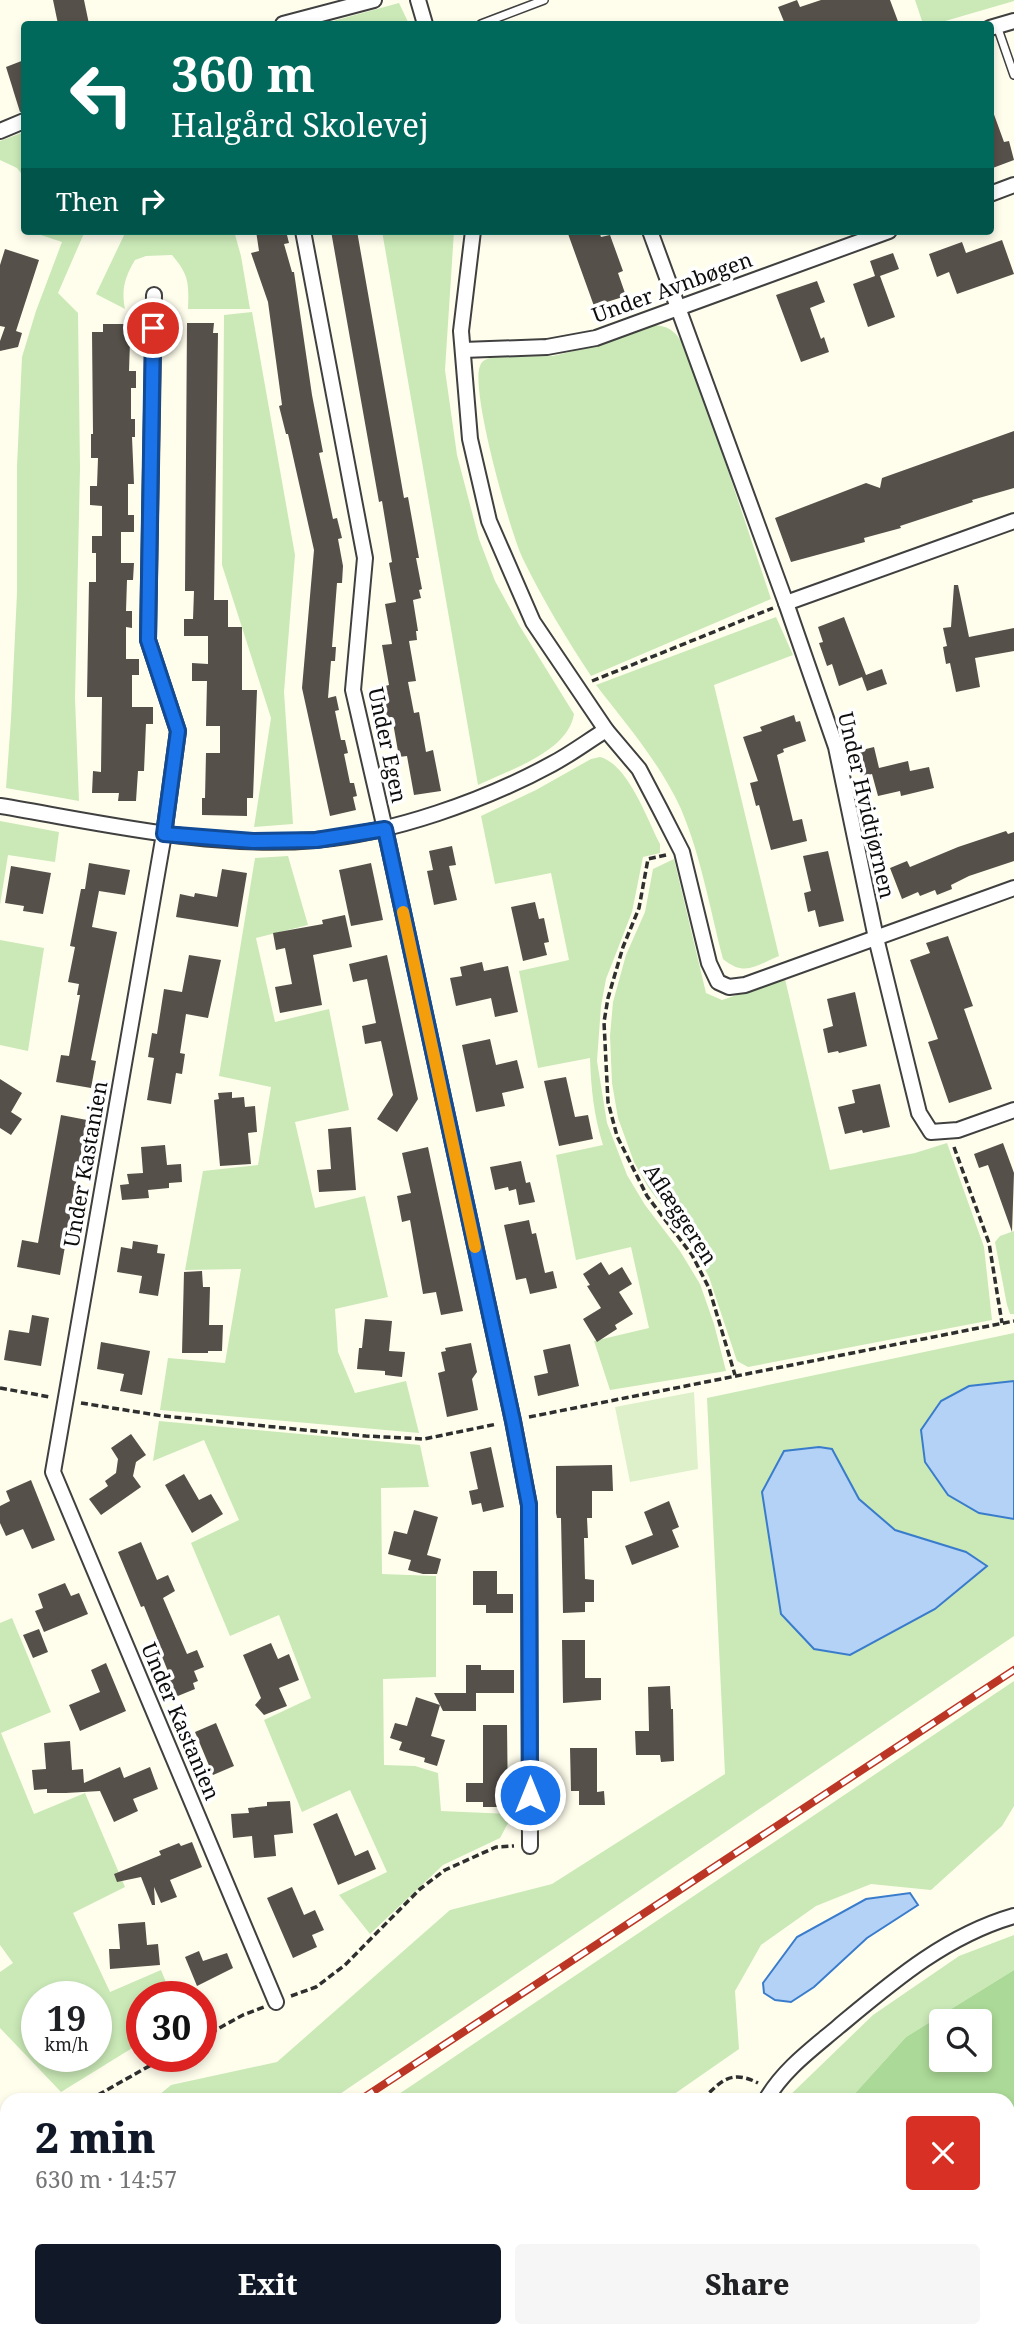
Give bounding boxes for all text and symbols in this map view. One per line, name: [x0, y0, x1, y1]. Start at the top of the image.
text: 360 m: [171, 40, 315, 106]
icon: left: [56, 49, 147, 140]
text: Halgård Skolevej: [171, 103, 429, 146]
icon: right: [133, 182, 171, 220]
text: Then: [56, 183, 119, 219]
street label: Under Avnbøgen: [588, 245, 756, 329]
pin: [123, 298, 183, 358]
icon: arrive: [134, 309, 172, 347]
street label: Under Egen: [362, 685, 414, 805]
street label: Under Hvidtjørnen: [832, 709, 902, 901]
street label: Under Kastanien: [57, 1079, 113, 1249]
street label: Aflæggeren: [638, 1158, 724, 1270]
street label: Under Kastanien: [135, 1638, 227, 1804]
position arrow: [493, 1758, 567, 1832]
speed limit sign: 30: [126, 1981, 217, 2072]
text: 19: [47, 1994, 86, 2041]
map controls: [929, 2009, 992, 2072]
button: search: [929, 2009, 992, 2072]
text: km/h: [44, 2032, 89, 2056]
text: 2 min: [35, 2108, 156, 2165]
button: close: [906, 2116, 980, 2190]
text: 630 m · 14:57: [35, 2163, 177, 2195]
button: Exit: [35, 2244, 501, 2324]
button: Share: [515, 2244, 980, 2324]

